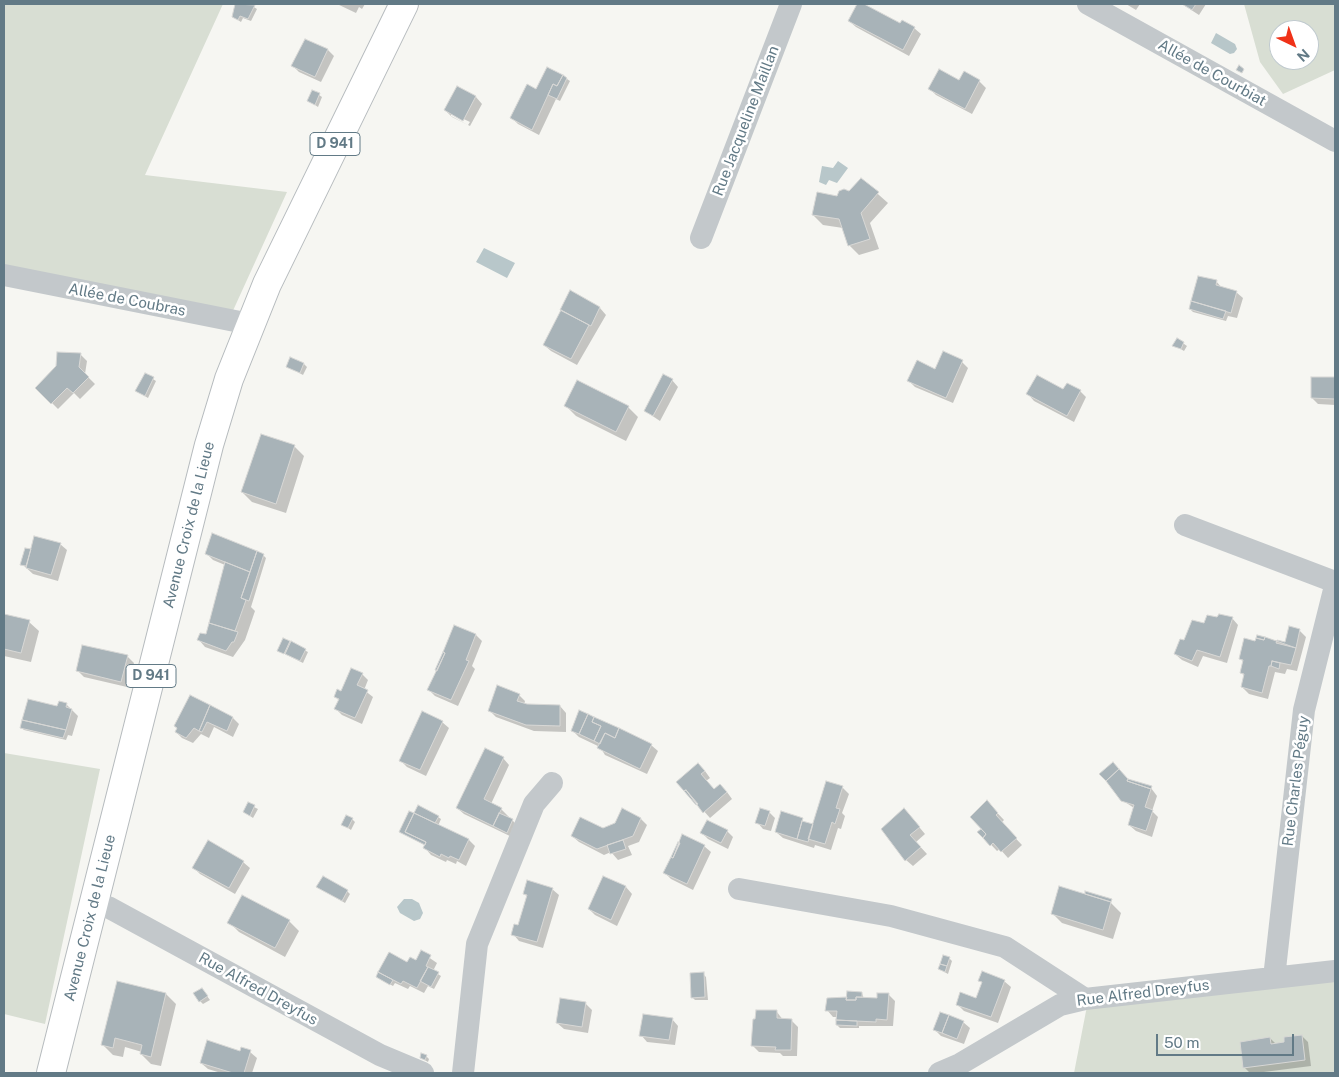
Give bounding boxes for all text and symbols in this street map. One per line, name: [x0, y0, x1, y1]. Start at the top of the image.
north arrow: [1269, 20, 1319, 70]
street label: Allée de Courbiat: [1155, 36, 1269, 110]
street label: Rue Jacqueline Maillan: [709, 43, 783, 199]
text: N: [1294, 46, 1313, 65]
road number: D 941: [310, 132, 360, 156]
street label: Allée de Coubras: [67, 280, 187, 320]
street label: Avenue Croix de la Lieue: [160, 440, 218, 610]
road number: D 941: [126, 664, 176, 688]
street label: Rue Charles Péguy: [1279, 715, 1313, 847]
street label: Avenue Croix de la Lieue: [61, 833, 119, 1003]
street label: Rue Alfred Dreyfus: [195, 949, 321, 1029]
street label: Rue Alfred Dreyfus: [1076, 976, 1210, 1010]
scale bar: [1159, 1024, 1296, 1056]
text: 50 m: [1164, 1034, 1199, 1051]

